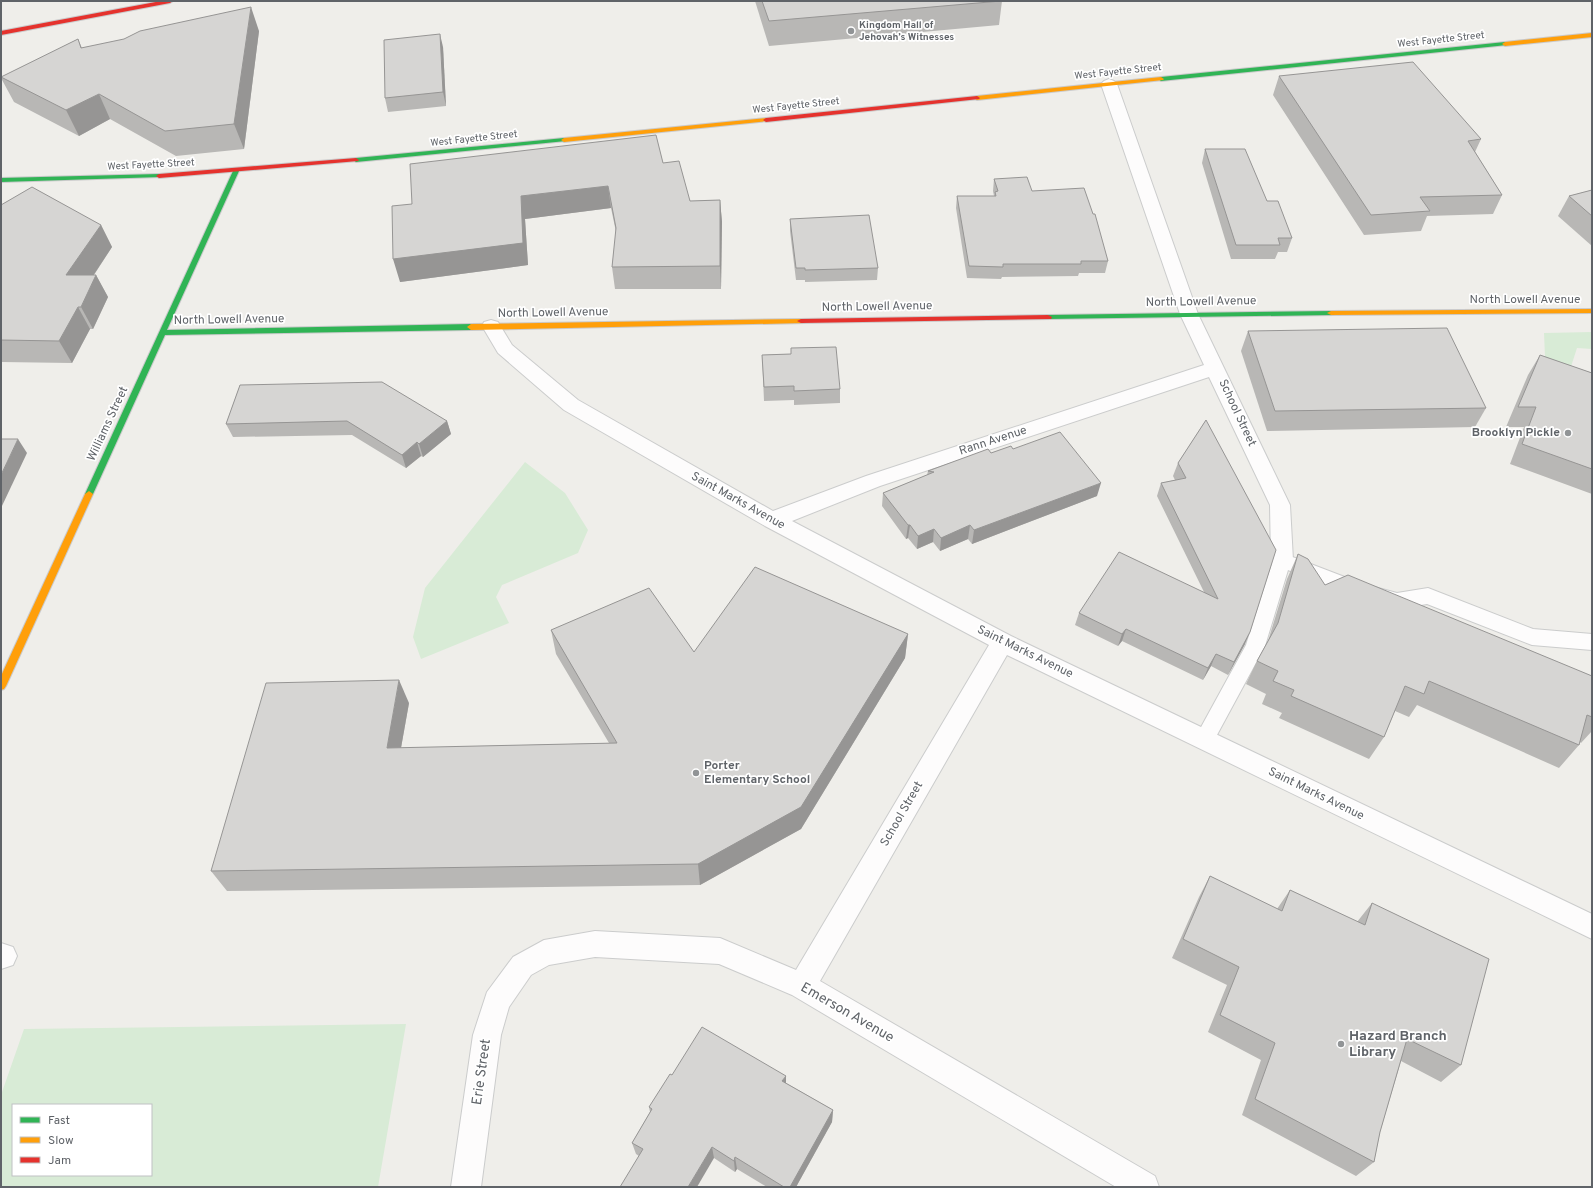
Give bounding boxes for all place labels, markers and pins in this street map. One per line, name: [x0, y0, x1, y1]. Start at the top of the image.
place label: Kingdom Hall of Jehovah’s Witnesses: [859, 19, 954, 44]
marker: Kingdom Hall of Jehovah’s Witnesses: [846, 26, 856, 36]
place label: Brooklyn Pickle: [1472, 425, 1560, 441]
marker: Brooklyn Pickle: [1563, 428, 1573, 438]
place label: Porter Elementary School: [704, 758, 810, 788]
marker: Porter Elementary School: [691, 768, 701, 778]
place label: Hazard Branch Library: [1349, 1028, 1447, 1061]
marker: Hazard Branch Library: [1336, 1039, 1346, 1049]

